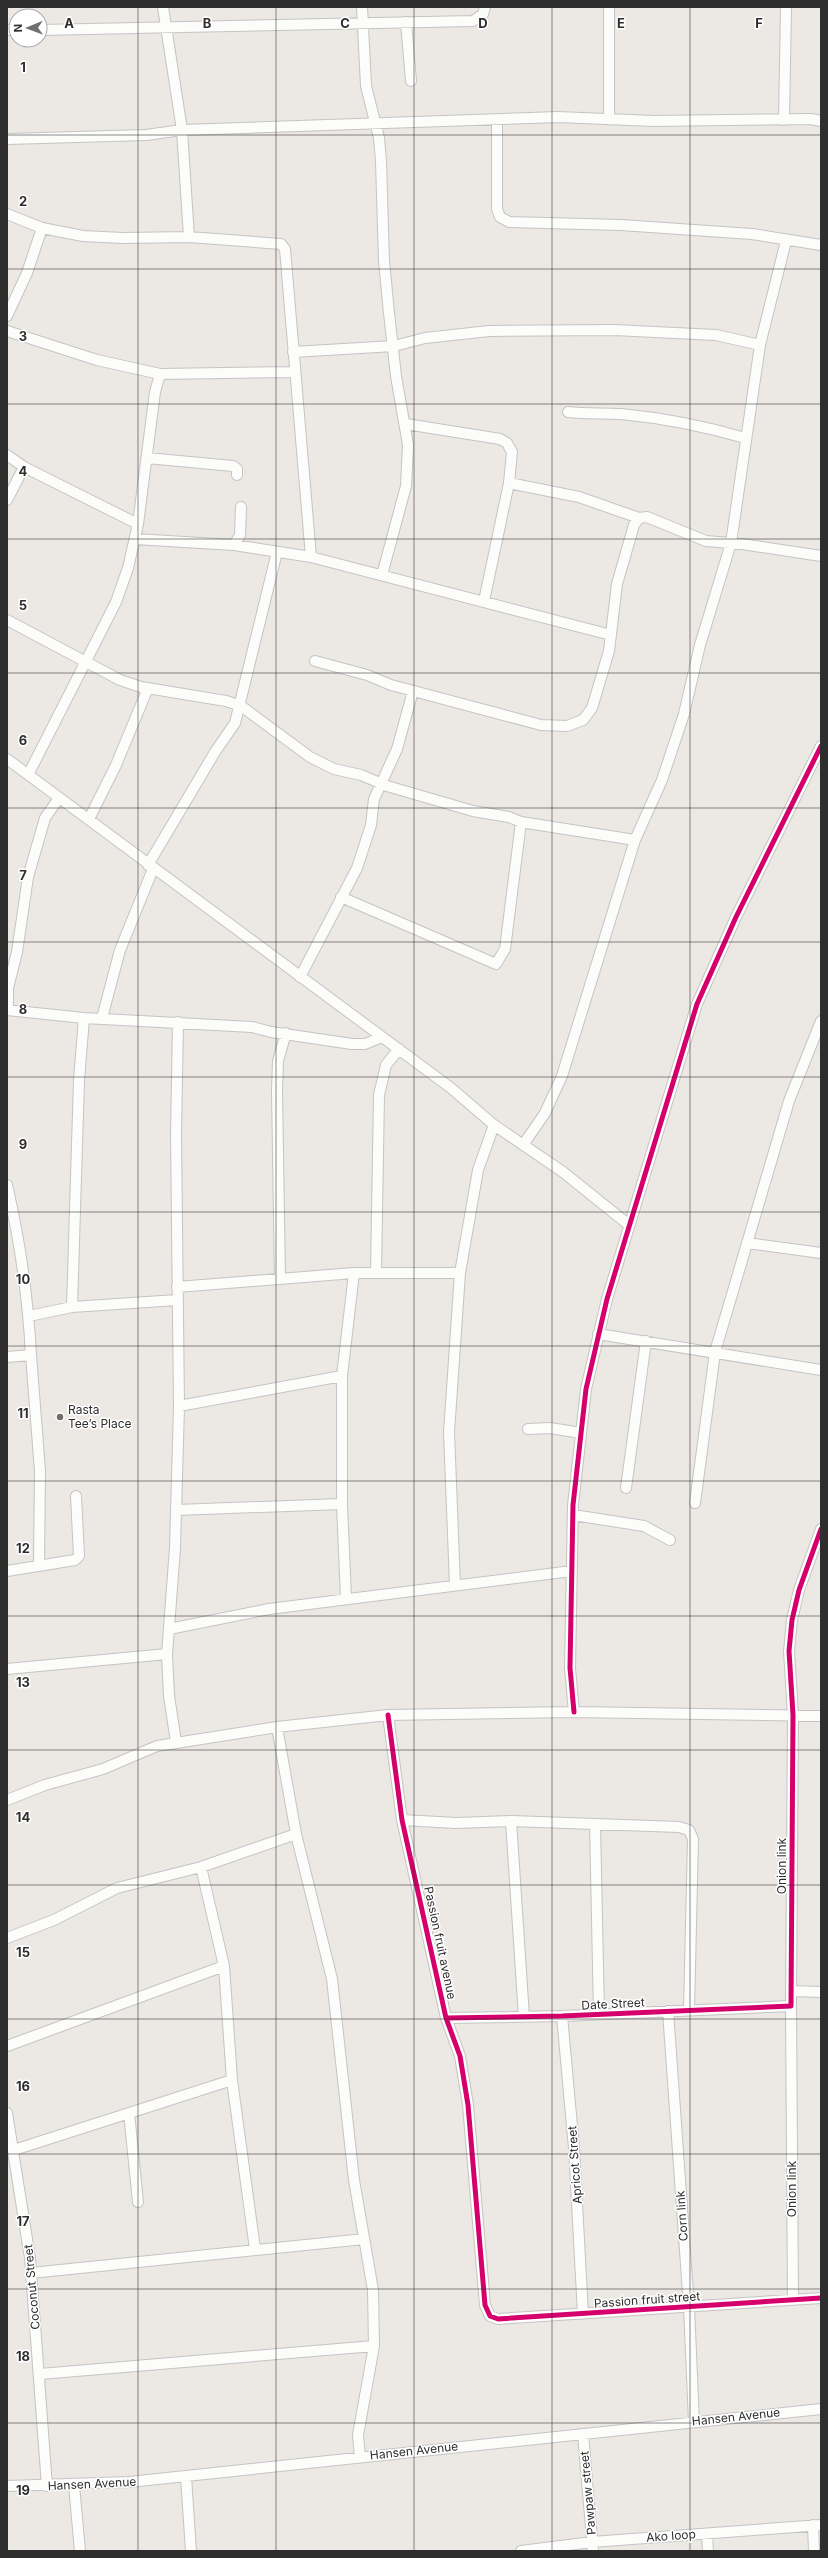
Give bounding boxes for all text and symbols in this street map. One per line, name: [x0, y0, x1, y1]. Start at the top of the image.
north arrow: [8, 8, 48, 48]
text: A: [64, 15, 74, 31]
text: B: [203, 15, 212, 31]
text: C: [340, 15, 350, 31]
text: D: [478, 15, 488, 31]
text: E: [617, 15, 625, 31]
text: F: [755, 15, 763, 31]
text: N: [11, 24, 25, 32]
text: 1: [20, 59, 26, 75]
text: 2: [19, 193, 27, 209]
text: 3: [19, 328, 27, 344]
text: 4: [19, 463, 28, 479]
text: 5: [19, 597, 27, 613]
text: 6: [19, 732, 27, 748]
text: 7: [19, 867, 27, 883]
text: 8: [19, 1001, 27, 1017]
text: 9: [19, 1136, 27, 1152]
text: 10: [16, 1271, 30, 1287]
place label: Rasta Tee’s Place: [68, 1402, 132, 1431]
text: 11: [17, 1405, 29, 1421]
marker: Rasta Tee’s Place: [55, 1412, 65, 1422]
text: 12: [16, 1540, 30, 1556]
text: 13: [16, 1674, 30, 1690]
text: 14: [16, 1809, 30, 1825]
street label: Onion link: [774, 1837, 789, 1894]
street label: Passion fruit avenue: [421, 1885, 460, 2001]
text: 15: [16, 1944, 30, 1960]
street label: Date Street: [581, 1994, 645, 2013]
text: 16: [16, 2078, 30, 2094]
street label: Apricot Street: [564, 2125, 585, 2205]
street label: Onion link: [784, 2160, 799, 2217]
street label: Corn link: [672, 2190, 691, 2242]
text: 17: [16, 2213, 30, 2229]
street label: Coconut Street: [20, 2244, 43, 2330]
street label: Passion fruit street: [593, 2288, 701, 2311]
text: 18: [16, 2348, 30, 2364]
street label: Hansen Avenue: [691, 2404, 781, 2429]
street label: Hansen Avenue: [369, 2438, 459, 2463]
street label: Pawpaw street: [576, 2450, 599, 2536]
street label: Hansen Avenue: [47, 2474, 137, 2493]
text: 19: [16, 2482, 30, 2498]
street label: Ako loop: [646, 2526, 696, 2545]

